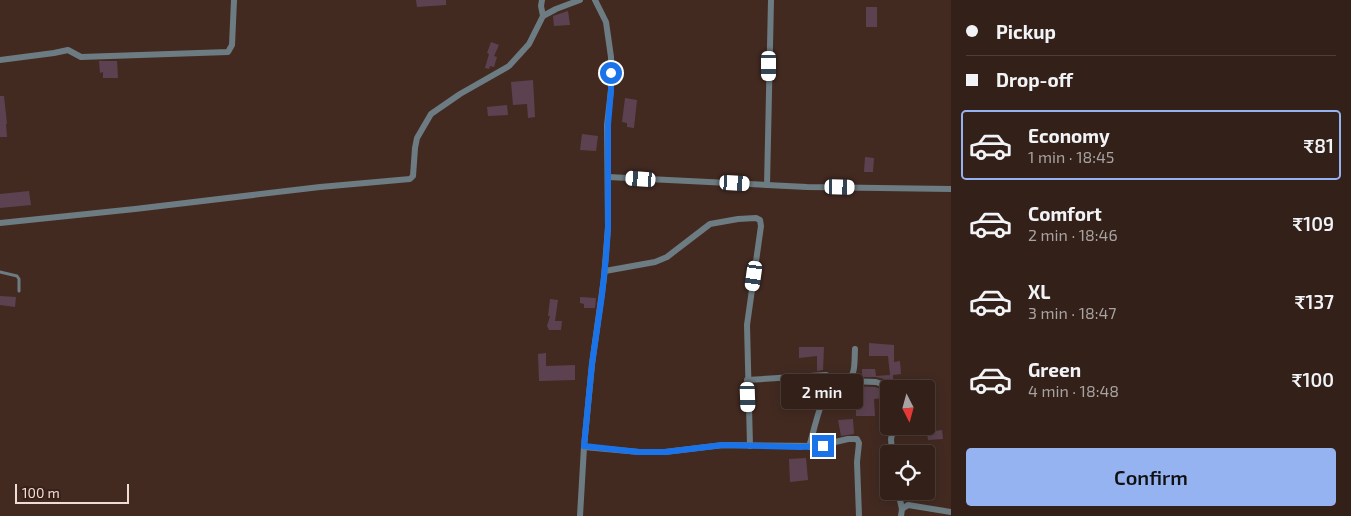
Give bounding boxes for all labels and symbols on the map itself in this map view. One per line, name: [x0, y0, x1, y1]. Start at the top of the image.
car: [761, 51, 776, 81]
route start: [600, 62, 622, 84]
car: [625, 170, 656, 188]
car: [719, 175, 750, 191]
car: [824, 179, 855, 195]
car: [744, 260, 763, 292]
callout: 2 min: [782, 374, 864, 408]
north arrow: [880, 380, 935, 435]
car: [739, 382, 756, 412]
route end: [812, 435, 834, 457]
scale bar: [15, 481, 129, 504]

